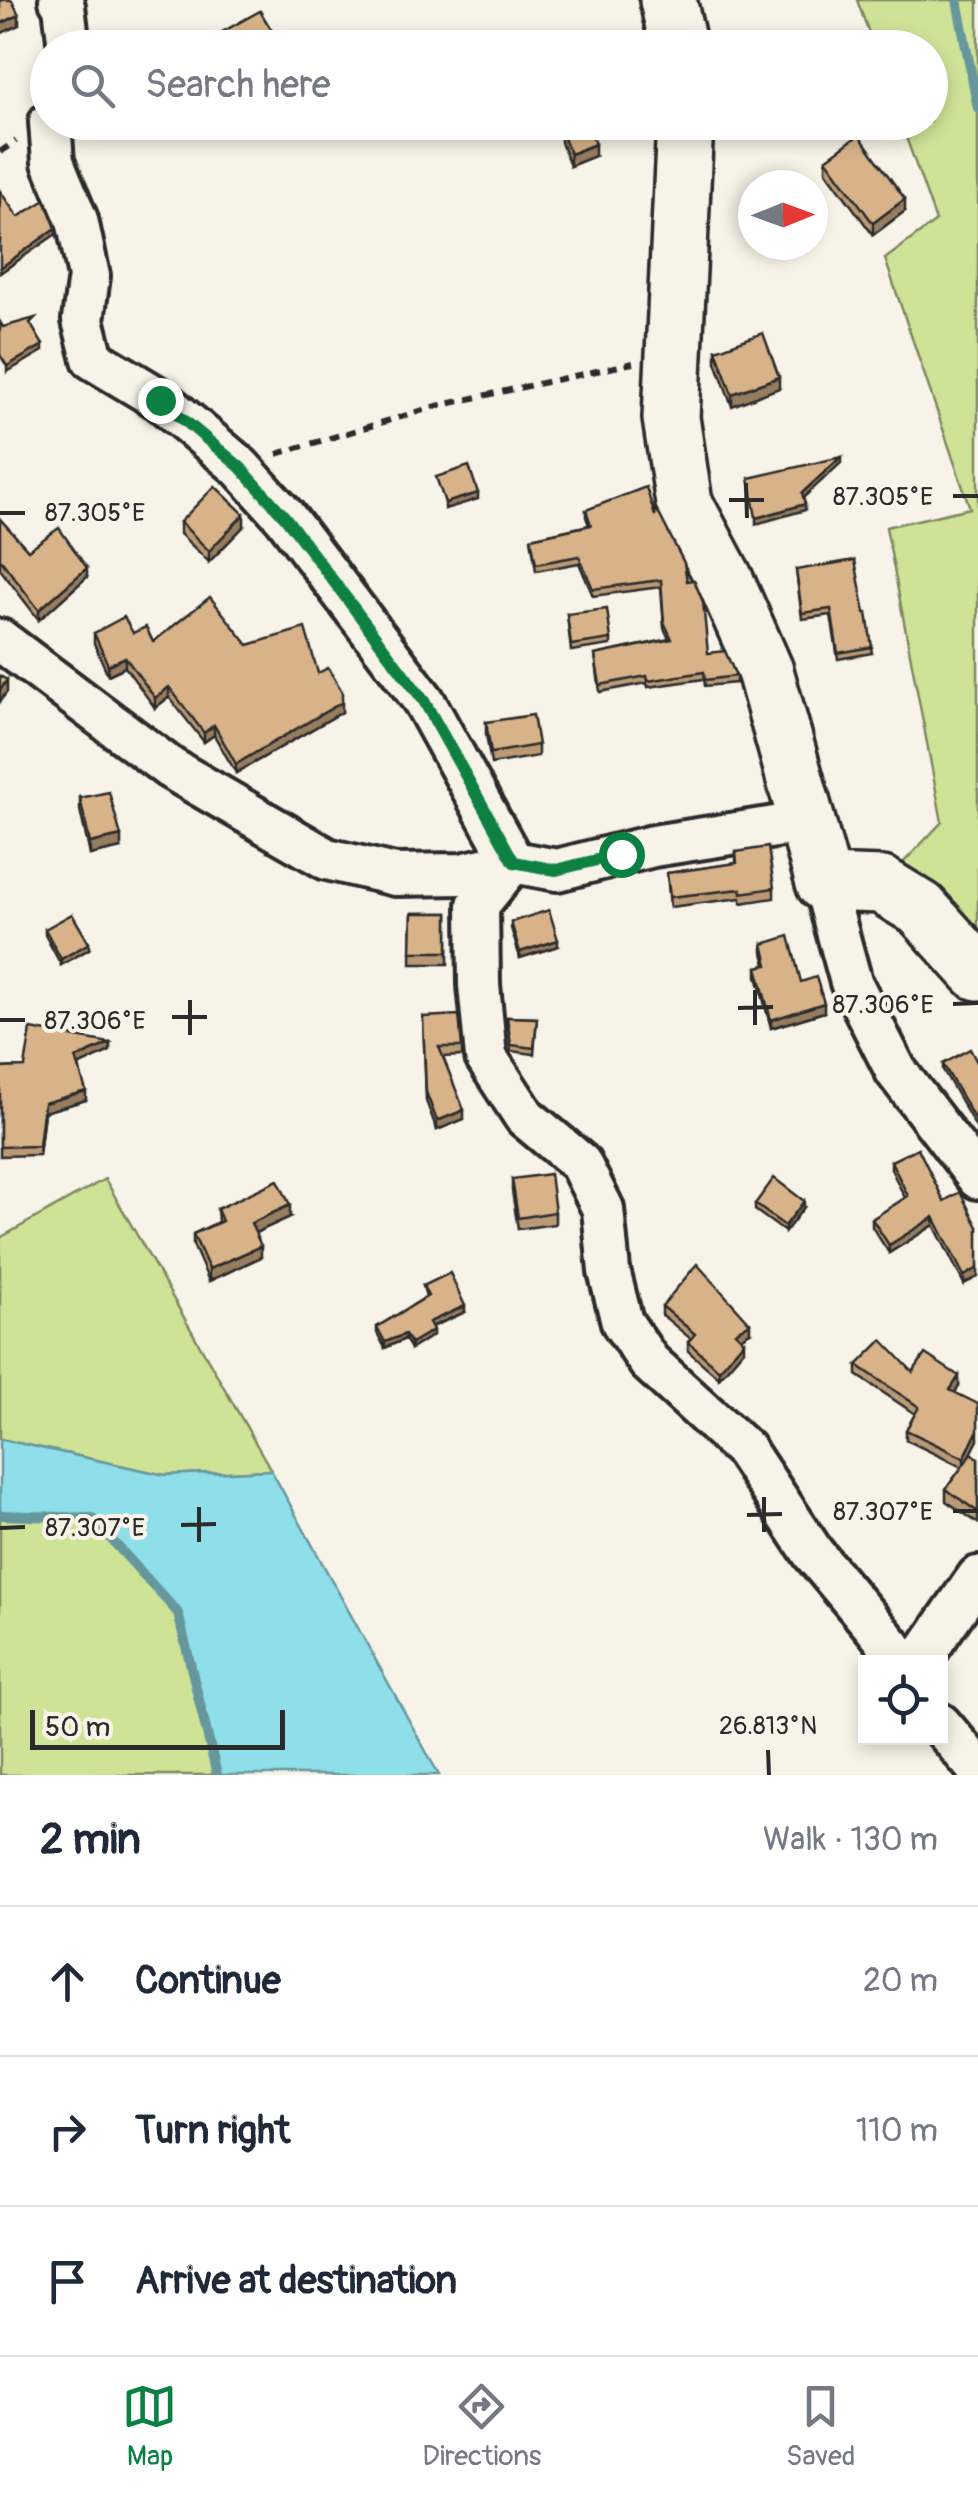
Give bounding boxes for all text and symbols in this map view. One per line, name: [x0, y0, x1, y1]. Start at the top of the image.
search box: [30, 30, 948, 140]
icon: search: [65, 58, 120, 113]
text: Search here: [145, 61, 331, 109]
north arrow: [738, 170, 828, 260]
route end: [138, 378, 184, 424]
text: 87.305°E: [833, 482, 933, 513]
text: 87.305°E: [45, 498, 145, 529]
route start: [599, 832, 645, 878]
text: 87.306°E: [833, 990, 933, 1021]
text: 87.306°E: [45, 1006, 145, 1037]
text: 87.307°E: [833, 1497, 933, 1528]
text: 87.307°E: [45, 1513, 145, 1544]
map controls: [858, 1655, 948, 1745]
button: locate: [858, 1655, 948, 1745]
scale bar: [30, 1705, 285, 1750]
text: 50 m: [45, 1710, 110, 1745]
text: 26.813°N: [719, 1711, 817, 1742]
text: 2 min: [40, 1814, 141, 1866]
text: Walk · 130 m: [763, 1820, 938, 1860]
icon: ahead: [40, 1954, 95, 2009]
text: Continue: [135, 1957, 281, 2005]
text: 20 m: [863, 1961, 938, 2001]
icon: right: [40, 2104, 95, 2159]
text: Turn right: [135, 2107, 290, 2155]
text: 110 m: [856, 2111, 938, 2151]
icon: arrive: [40, 2254, 95, 2309]
text: Arrive at destination: [135, 2257, 457, 2305]
tab: Map: [122, 2379, 177, 2474]
tab: Directions: [422, 2379, 541, 2474]
tab: Saved: [786, 2379, 856, 2474]

